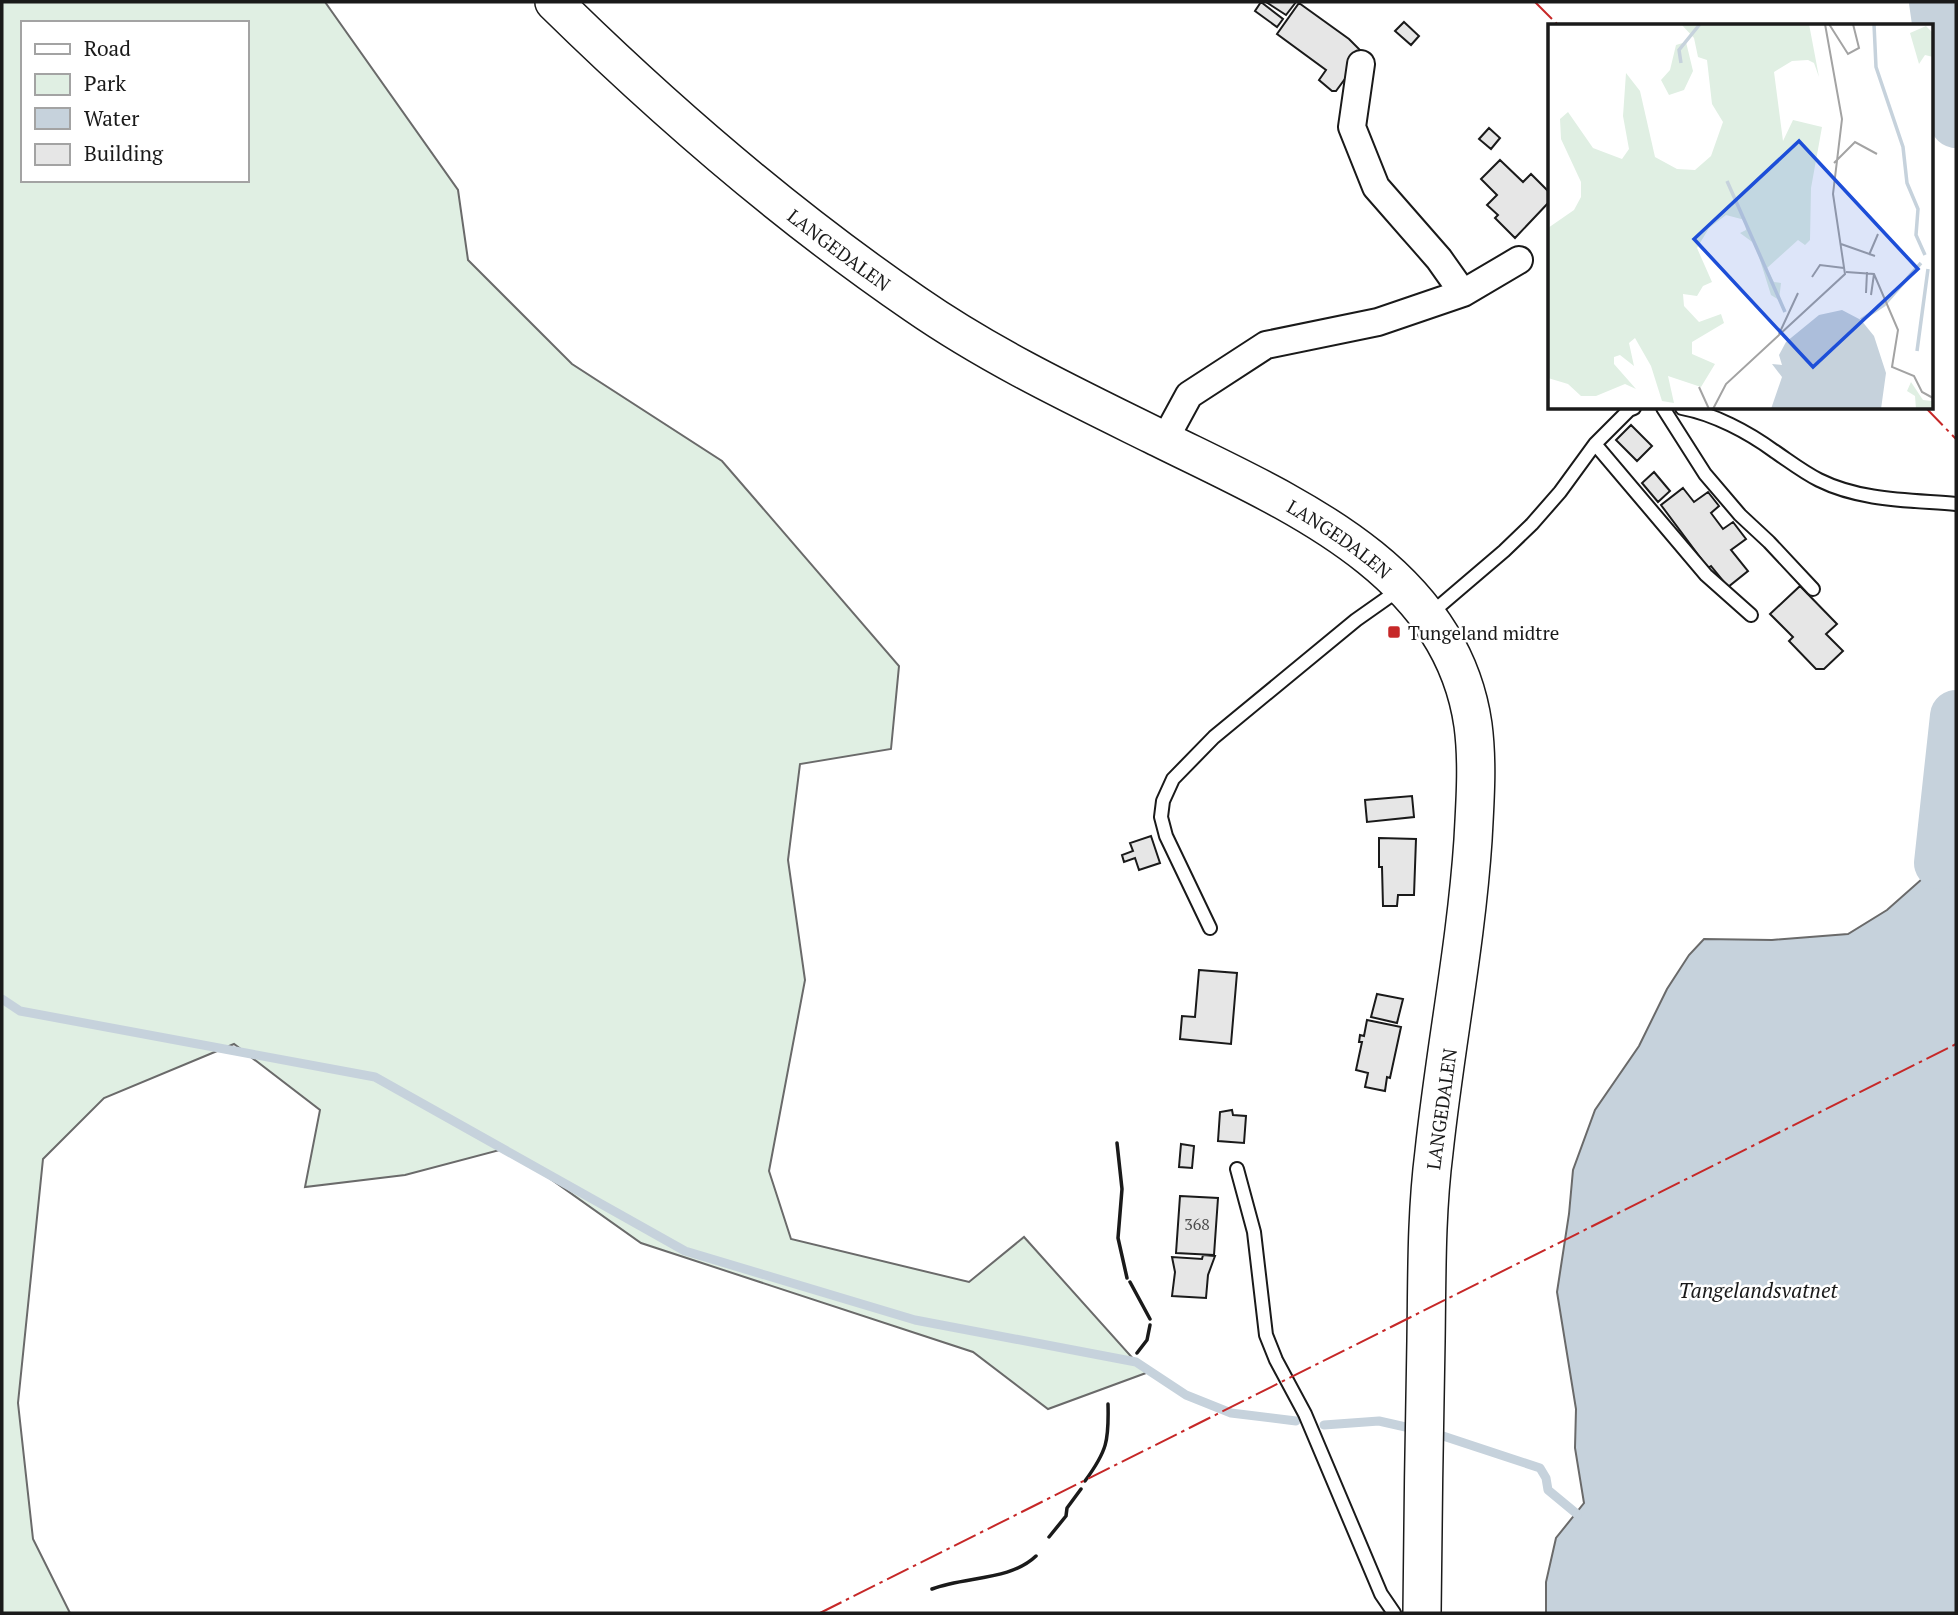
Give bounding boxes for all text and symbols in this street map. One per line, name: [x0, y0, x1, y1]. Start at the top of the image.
legend: [21, 21, 248, 182]
inset map: [1548, 24, 1934, 410]
text: Road: [84, 34, 131, 62]
text: Park: [84, 69, 126, 97]
text: Water: [84, 104, 139, 132]
text: Building: [84, 139, 164, 167]
street label: LANGEDALEN: [783, 203, 896, 296]
street label: LANGEDALEN: [1283, 493, 1398, 583]
place label: Tungeland midtre: [1408, 620, 1559, 645]
marker: Tungeland midtre: [1386, 624, 1402, 640]
street label: LANGEDALEN: [1420, 1047, 1462, 1171]
house number: 368: [1184, 1213, 1210, 1235]
water label: Tangelandsvatnet: [1678, 1276, 1838, 1304]

